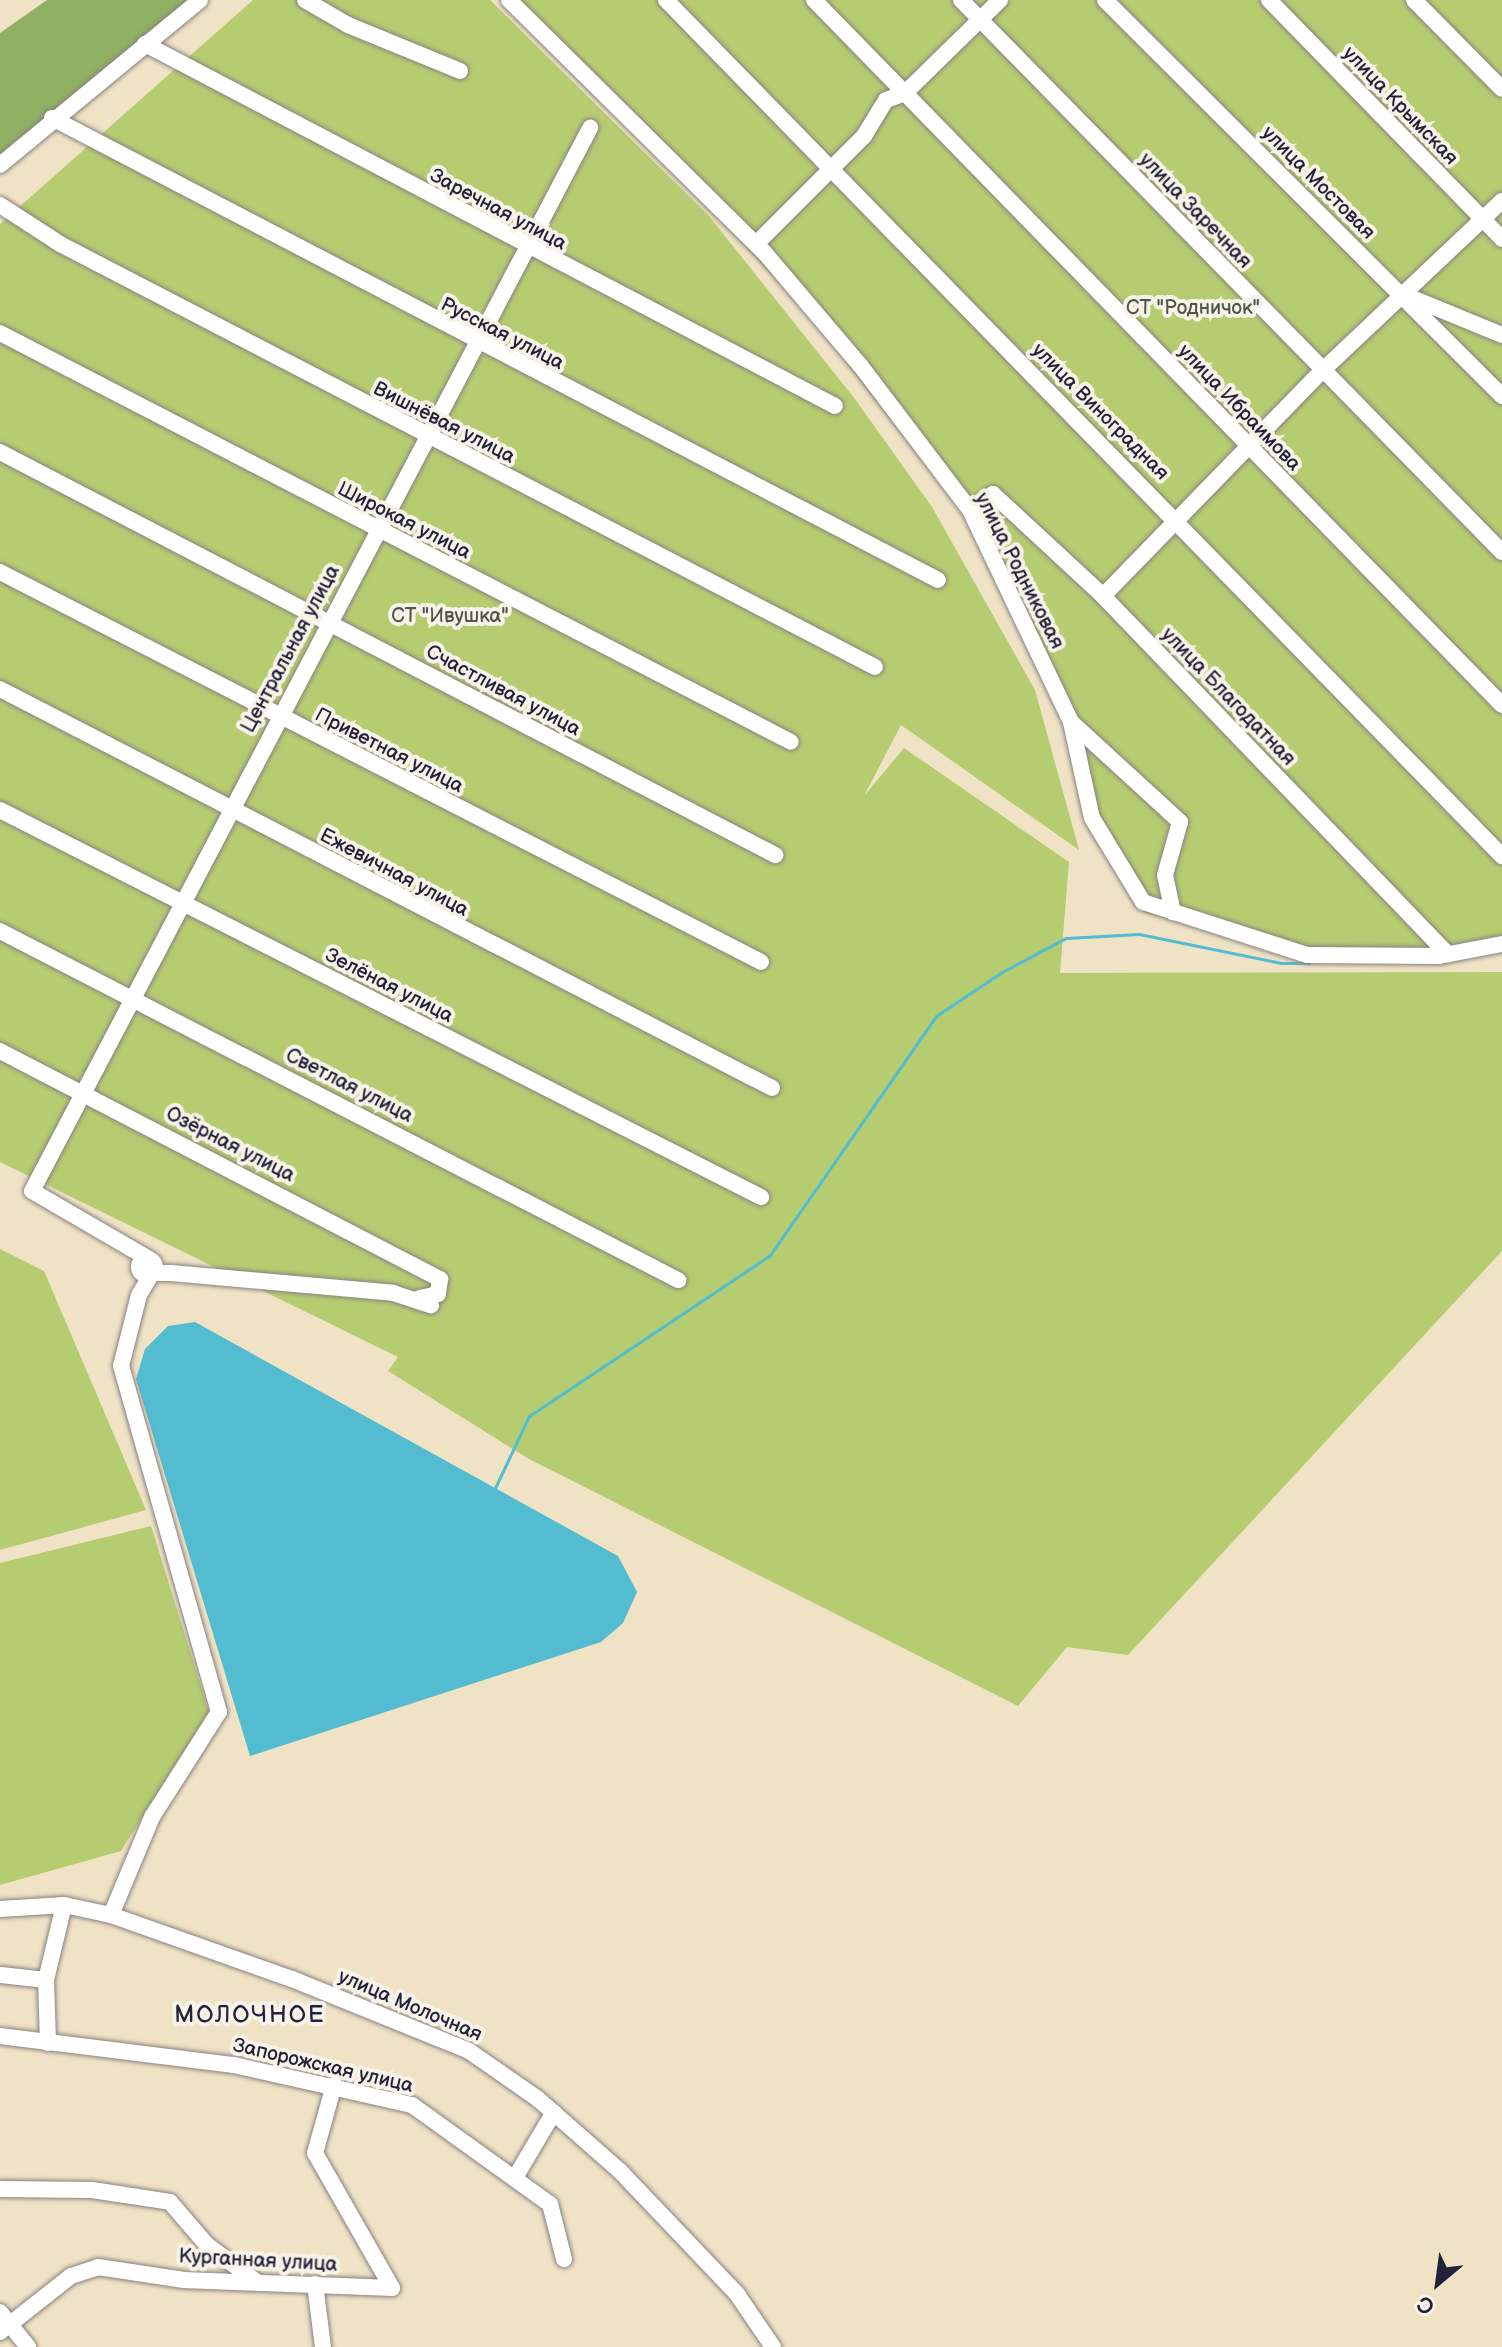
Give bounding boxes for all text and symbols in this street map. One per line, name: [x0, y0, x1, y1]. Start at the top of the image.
street label: улица Крымская: [1337, 42, 1463, 170]
street label: улица Мостовая: [1256, 121, 1380, 245]
street label: улица Заречная: [1134, 148, 1256, 274]
street label: Заречная улица: [426, 164, 570, 256]
street label: Русская улица: [436, 293, 568, 375]
park label: СТ "Родничок": [1126, 296, 1260, 320]
street label: улица Виноградная: [1027, 339, 1173, 485]
street label: улица Ибраимова: [1172, 340, 1306, 476]
street label: Вишнёвая улица: [369, 377, 519, 469]
street label: Широкая улица: [333, 477, 475, 565]
street label: улица Родниковая: [969, 489, 1069, 653]
street label: Центральная улица: [237, 561, 345, 737]
park label: СТ "Ивушка": [391, 604, 509, 628]
street label: улица Благодатная: [1156, 623, 1300, 771]
street label: Счастливая улица: [422, 640, 584, 742]
street label: Приветная улица: [311, 703, 467, 799]
street label: Ежевичная улица: [316, 824, 472, 922]
street label: Зелёная улица: [321, 943, 457, 1029]
street label: Светлая улица: [281, 1044, 417, 1128]
street label: Озёрная улица: [162, 1102, 298, 1188]
street label: улица Молочная: [334, 1965, 486, 2047]
district label: МОЛОЧНОЕ: [174, 2001, 326, 2029]
street label: Запорожская улица: [231, 2034, 415, 2098]
north arrow: [1398, 2243, 1478, 2323]
street label: Курганная улица: [178, 2245, 338, 2277]
text: С: [1413, 2289, 1439, 2320]

